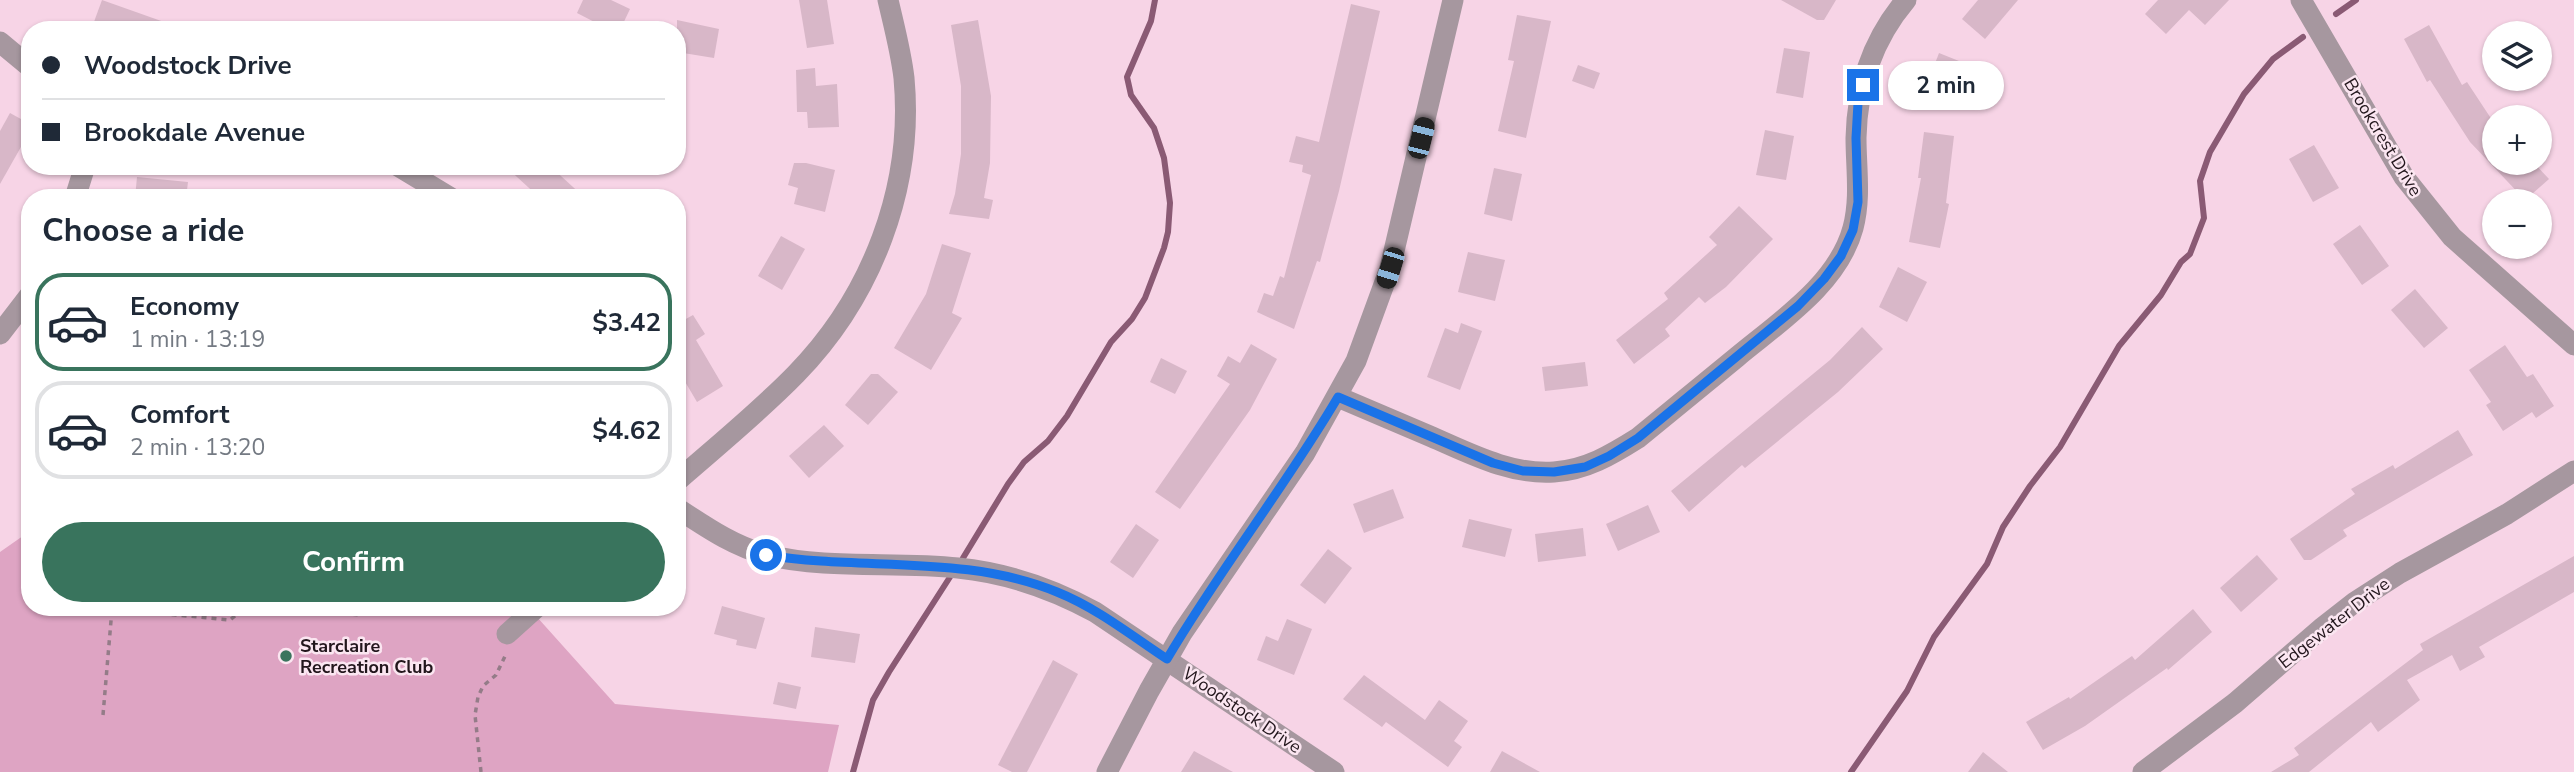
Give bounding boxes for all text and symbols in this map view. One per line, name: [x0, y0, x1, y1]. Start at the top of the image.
map controls: [2482, 21, 2552, 259]
button: layers: [2482, 21, 2552, 91]
text: Woodstock Drive: [84, 48, 292, 83]
callout: 2 min: [1888, 60, 2003, 110]
route end: [1847, 69, 1879, 101]
text: 2 min: [1916, 70, 1976, 101]
street label: Brookcrest Drive: [2338, 74, 2428, 200]
button: +: [2482, 105, 2552, 175]
text: Brookdale Avenue: [84, 115, 305, 150]
car: [1406, 115, 1437, 161]
button: −: [2482, 189, 2552, 259]
text: Choose a ride: [42, 209, 244, 252]
car: [1374, 245, 1407, 291]
text: Economy: [130, 289, 239, 324]
icon: car: [46, 291, 109, 354]
text: $3.42: [592, 305, 661, 340]
text: 1 min · 13:19: [130, 324, 265, 355]
text: Comfort: [130, 397, 230, 432]
icon: car: [46, 399, 109, 462]
text: $4.62: [592, 413, 661, 448]
text: 2 min · 13:20: [130, 432, 265, 463]
button: Confirm: [42, 522, 665, 602]
route start: [750, 539, 782, 571]
street label: Edgewater Drive: [2273, 572, 2395, 674]
place label: Starclaire Recreation Club: [300, 634, 434, 679]
marker: Starclaire Recreation Club: [278, 648, 294, 664]
street label: Woodstock Drive: [1178, 661, 1306, 759]

